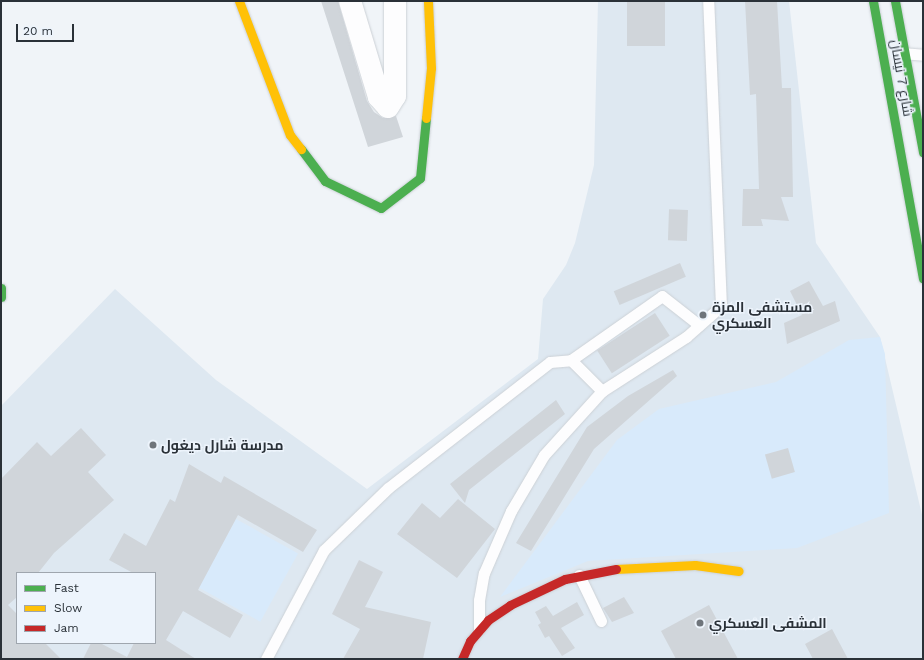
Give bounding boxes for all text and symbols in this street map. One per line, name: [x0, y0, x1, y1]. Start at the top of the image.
scale bar: [18, 16, 76, 42]
text: 20 m: [23, 24, 53, 38]
street label: شارع 7 نيسان: [887, 38, 917, 118]
place label: مستشفى المزة العسكري: [712, 299, 812, 332]
marker: مستشفى المزة العسكري: [697, 309, 709, 321]
place label: مدرسة شارل ديغول: [161, 437, 283, 453]
marker: مدرسة شارل ديغول: [148, 440, 158, 450]
legend: [16, 572, 156, 644]
text: Fast: [54, 581, 79, 595]
text: Slow: [54, 601, 82, 615]
place label: المشفى العسكري: [709, 615, 827, 631]
marker: المشفى العسكري: [694, 617, 706, 629]
text: Jam: [54, 621, 79, 635]

